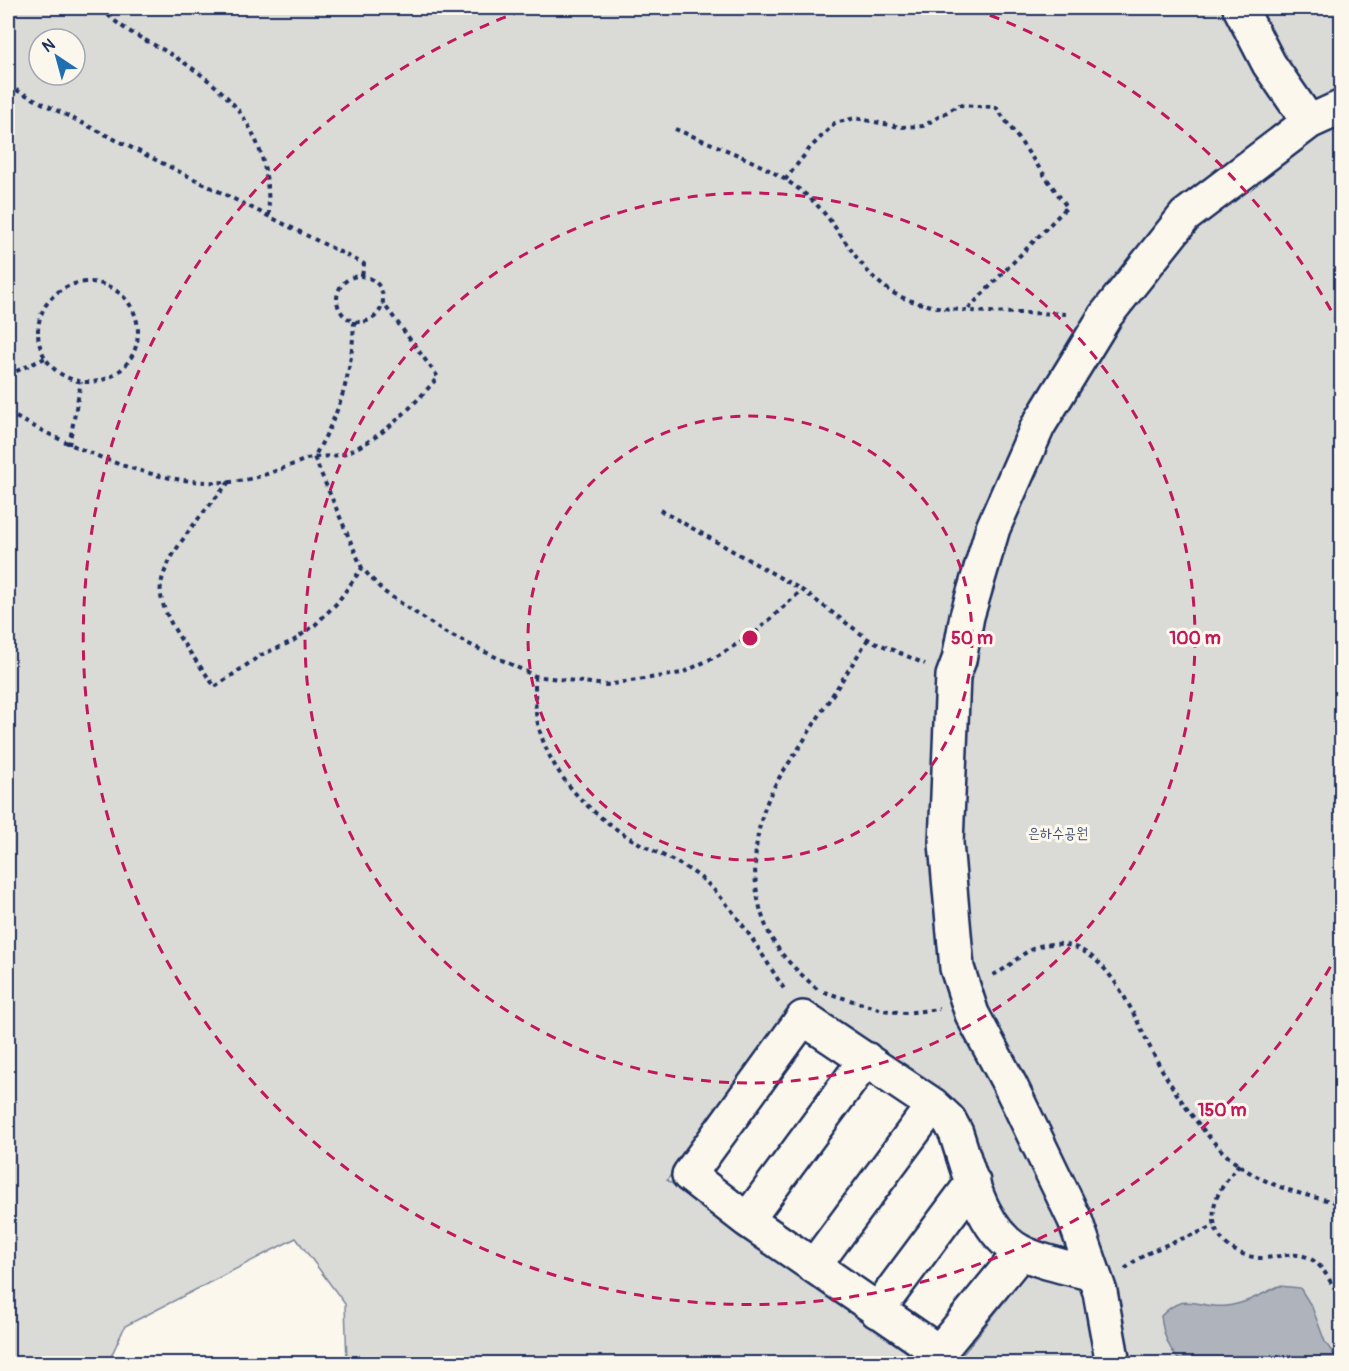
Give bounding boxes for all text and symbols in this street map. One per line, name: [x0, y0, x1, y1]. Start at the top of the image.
north arrow: [27, 27, 87, 87]
text: N: [39, 34, 59, 57]
text: 50 m: [951, 627, 993, 650]
text: 100 m: [1169, 627, 1221, 650]
centre of rings: [740, 628, 760, 648]
park label: 은하수공원: [1028, 824, 1088, 843]
text: 150 m: [1198, 1099, 1247, 1122]

